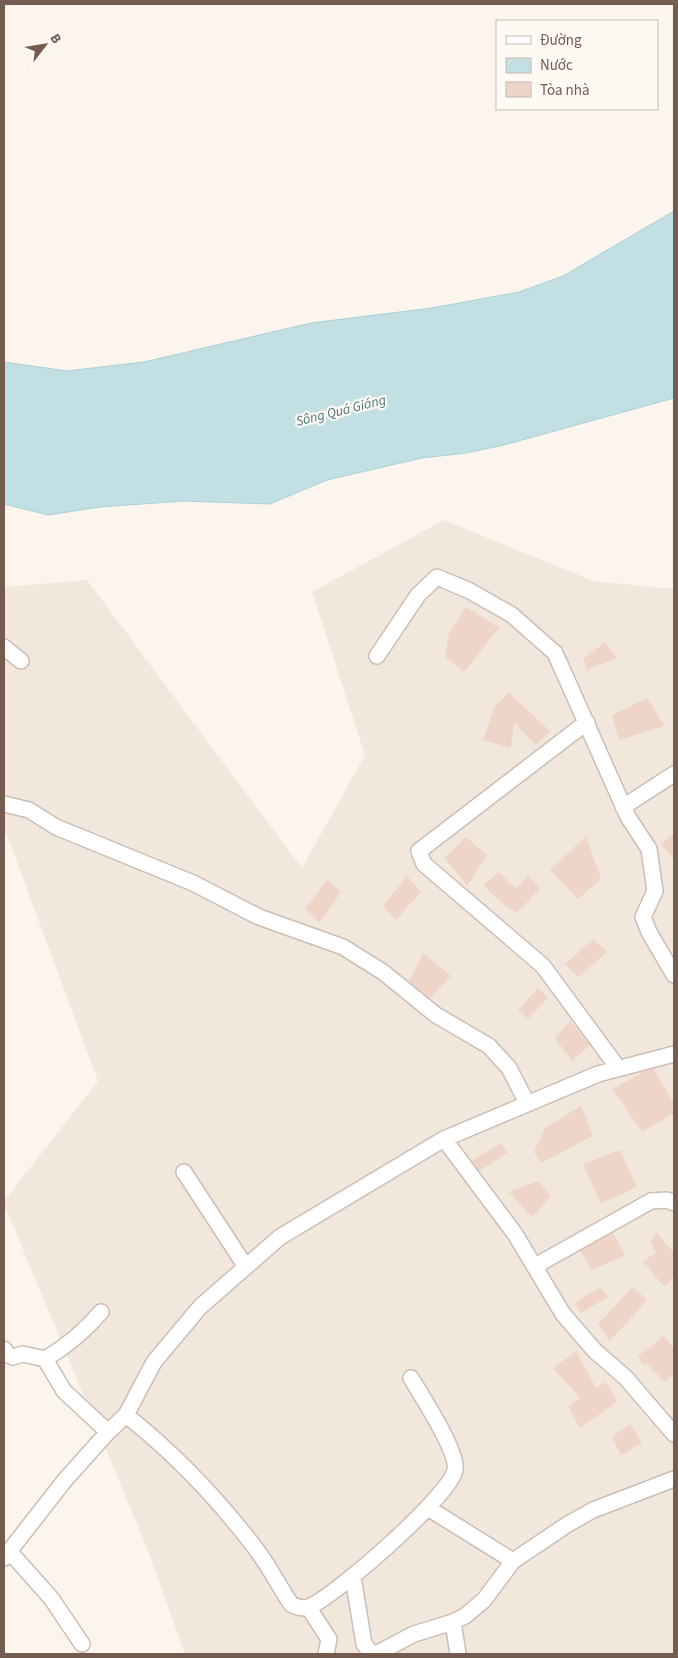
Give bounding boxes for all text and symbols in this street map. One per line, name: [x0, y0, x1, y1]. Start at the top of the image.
north arrow: [20, 20, 70, 70]
legend: [496, 20, 658, 110]
text: B: [45, 30, 66, 48]
text: Đường: [540, 30, 582, 51]
text: Nước: [540, 55, 573, 76]
text: Tòa nhà: [540, 80, 589, 101]
water label: Sông Quá Giáng: [294, 390, 388, 432]

